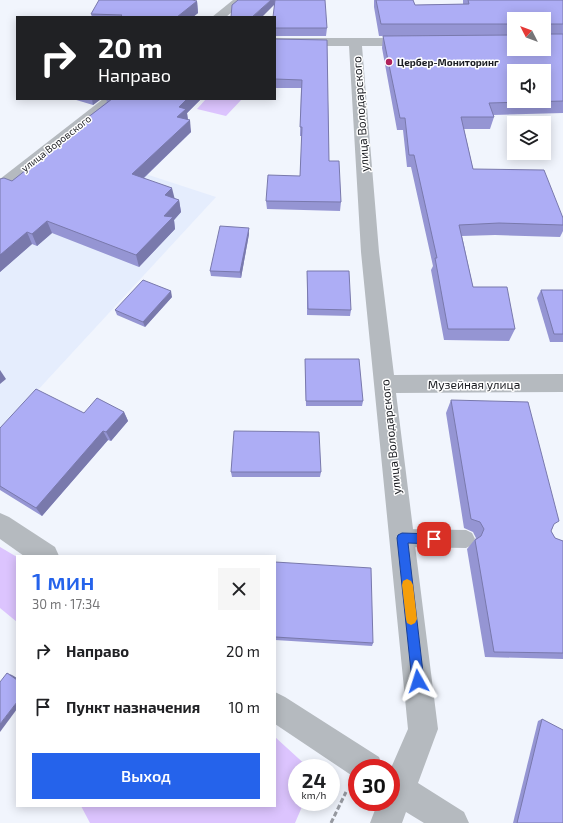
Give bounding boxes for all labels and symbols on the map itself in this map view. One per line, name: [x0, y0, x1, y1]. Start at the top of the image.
north arrow: [507, 12, 551, 56]
street label: улица Володарского: [349, 55, 372, 172]
place label: Цербер-Мониторинг: [397, 56, 499, 68]
marker: Цербер-Мониторинг: [384, 57, 394, 67]
street label: улица Воровского: [19, 112, 94, 175]
street label: Музейная улица: [428, 377, 520, 392]
street label: улица Володарского: [377, 378, 404, 495]
pin: [417, 522, 451, 556]
position arrow: [397, 660, 439, 702]
speed limit sign: 30: [348, 759, 400, 811]

